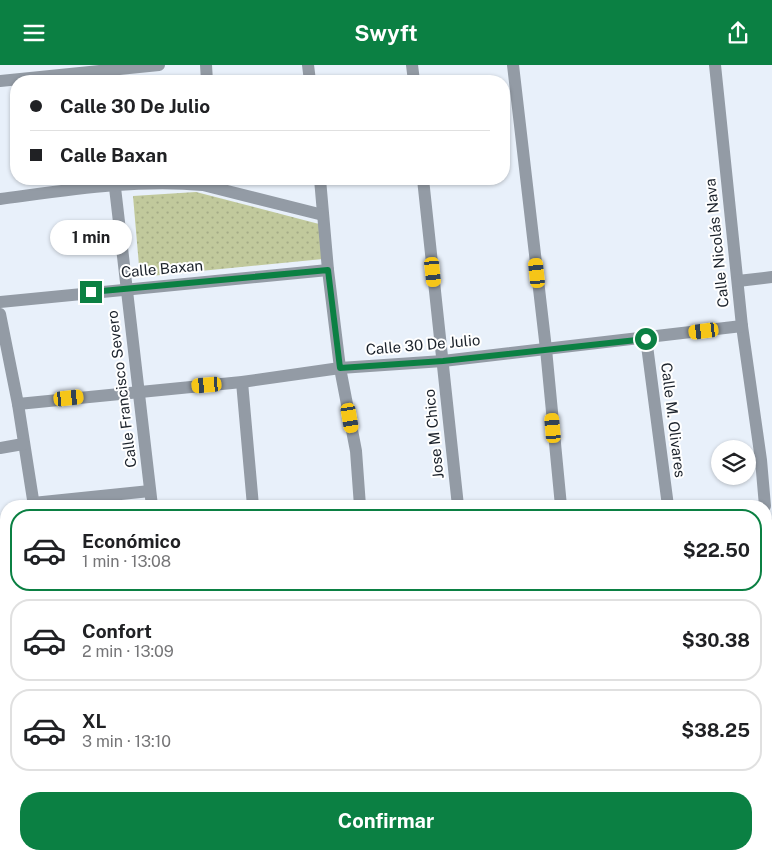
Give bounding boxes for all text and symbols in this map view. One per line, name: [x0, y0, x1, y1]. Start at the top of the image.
icon: menu: [20, 19, 48, 47]
icon: share: [724, 19, 752, 47]
text: Swyft: [354, 20, 418, 46]
text: Calle 30 De Julio: [60, 95, 210, 117]
text: Calle Baxan: [60, 144, 167, 166]
street label: Calle Nicolás Nava: [701, 178, 732, 308]
callout: 1 min: [50, 219, 132, 255]
text: 1 min: [72, 228, 110, 247]
street label: Calle Baxan: [120, 256, 204, 281]
car: [423, 256, 442, 288]
car: [527, 257, 546, 289]
route end: [80, 281, 102, 303]
street label: Calle Francisco Severo: [103, 309, 140, 469]
car: [688, 322, 719, 340]
route start: [635, 328, 657, 350]
street label: Calle 30 De Julio: [365, 331, 481, 358]
street label: Calle M. Olivares: [658, 361, 689, 478]
car: [191, 376, 222, 394]
street label: Jose M Chico: [420, 388, 447, 480]
car: [53, 389, 84, 407]
car: [340, 402, 359, 434]
car: [544, 412, 561, 444]
map controls: [711, 440, 756, 485]
button: layers: [711, 440, 756, 485]
icon: car: [22, 528, 67, 573]
text: Económico: [82, 530, 181, 552]
text: $22.50: [683, 539, 750, 561]
text: 1 min · 13:08: [82, 552, 171, 571]
icon: car: [22, 618, 67, 663]
text: Confort: [82, 620, 152, 642]
text: $30.38: [682, 629, 750, 651]
text: 2 min · 13:09: [82, 642, 174, 661]
icon: car: [22, 708, 67, 753]
text: XL: [82, 710, 107, 732]
text: $38.25: [681, 719, 750, 741]
text: 3 min · 13:10: [82, 732, 171, 751]
button: Confirmar: [20, 792, 752, 850]

